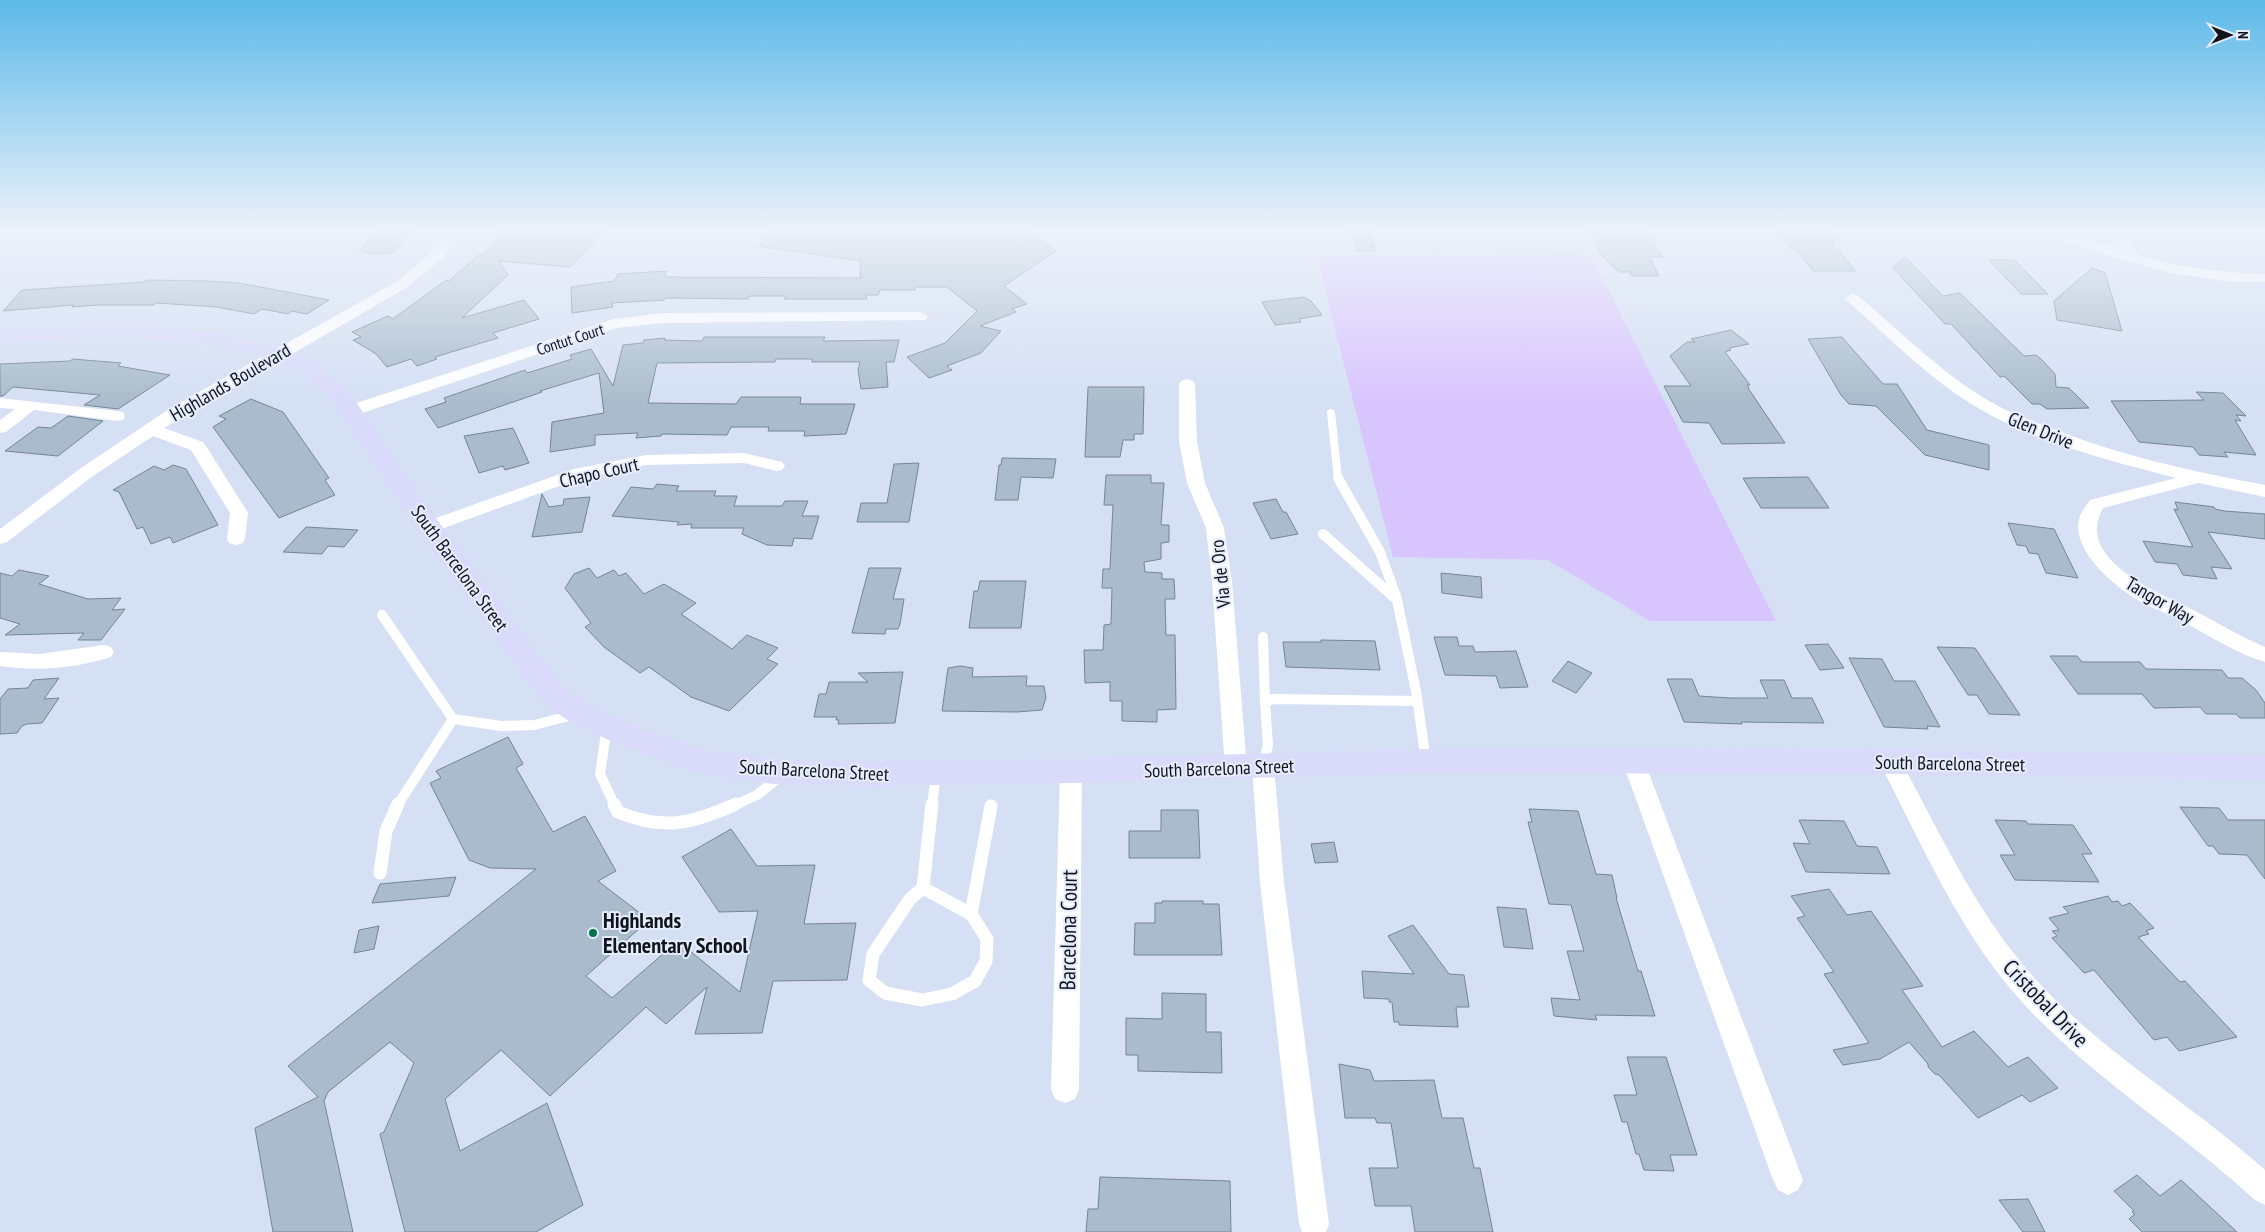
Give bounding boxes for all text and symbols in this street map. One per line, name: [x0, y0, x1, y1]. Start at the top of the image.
north arrow: [2205, 10, 2255, 60]
text: N: [2234, 31, 2252, 39]
street label: Contut Court: [534, 319, 607, 359]
street label: Highlands Boulevard: [165, 338, 295, 426]
street label: Glen Drive: [2005, 406, 2077, 454]
street label: Chapo Court: [557, 451, 642, 493]
street label: South Barcelona Street: [406, 500, 514, 636]
street label: Via de Oro: [1204, 539, 1236, 610]
street label: Tangor Way: [2122, 571, 2199, 630]
street label: South Barcelona Street: [1875, 750, 2026, 776]
street label: South Barcelona Street: [1144, 753, 1295, 783]
street label: South Barcelona Street: [738, 754, 890, 786]
street label: Barcelona Court: [1053, 869, 1083, 991]
place label: Highlands Elementary School: [603, 906, 749, 959]
marker: Highlands Elementary School: [587, 927, 599, 939]
street label: Cristobal Drive: [1997, 953, 2095, 1053]

